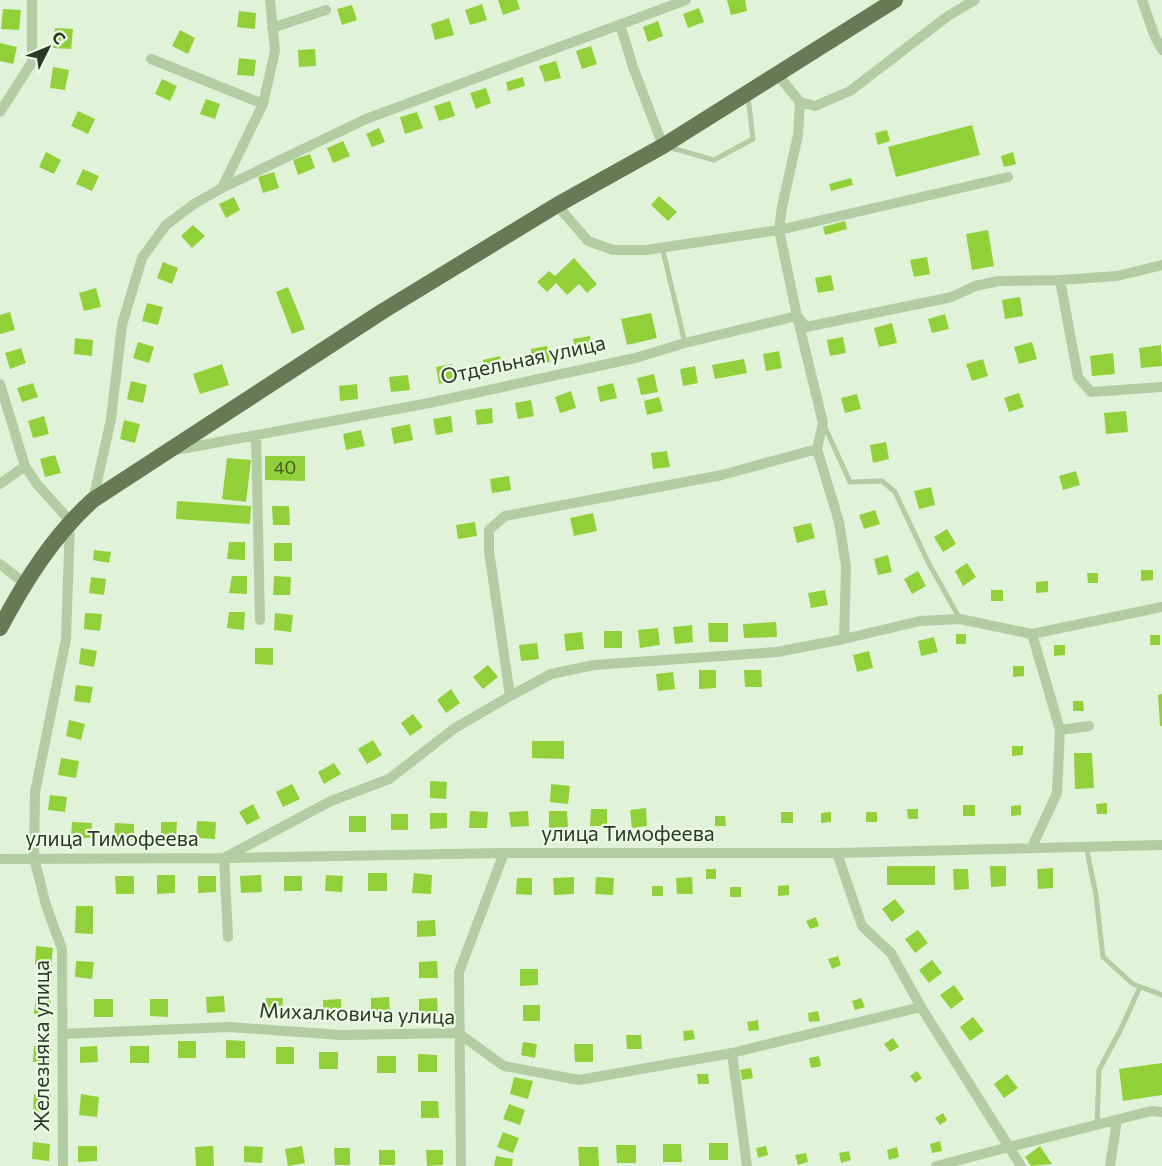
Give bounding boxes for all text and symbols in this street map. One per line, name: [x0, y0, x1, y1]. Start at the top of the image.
north arrow: [18, 18, 78, 78]
text: С: [49, 27, 70, 48]
street label: Отдельная улица: [438, 329, 608, 388]
house number: 40: [274, 456, 296, 478]
street label: улица Тимофеева: [541, 820, 715, 845]
street label: улица Тимофеева: [25, 825, 199, 850]
street label: Железняка улица: [28, 960, 53, 1132]
street label: Михалковича улица: [259, 997, 456, 1028]

